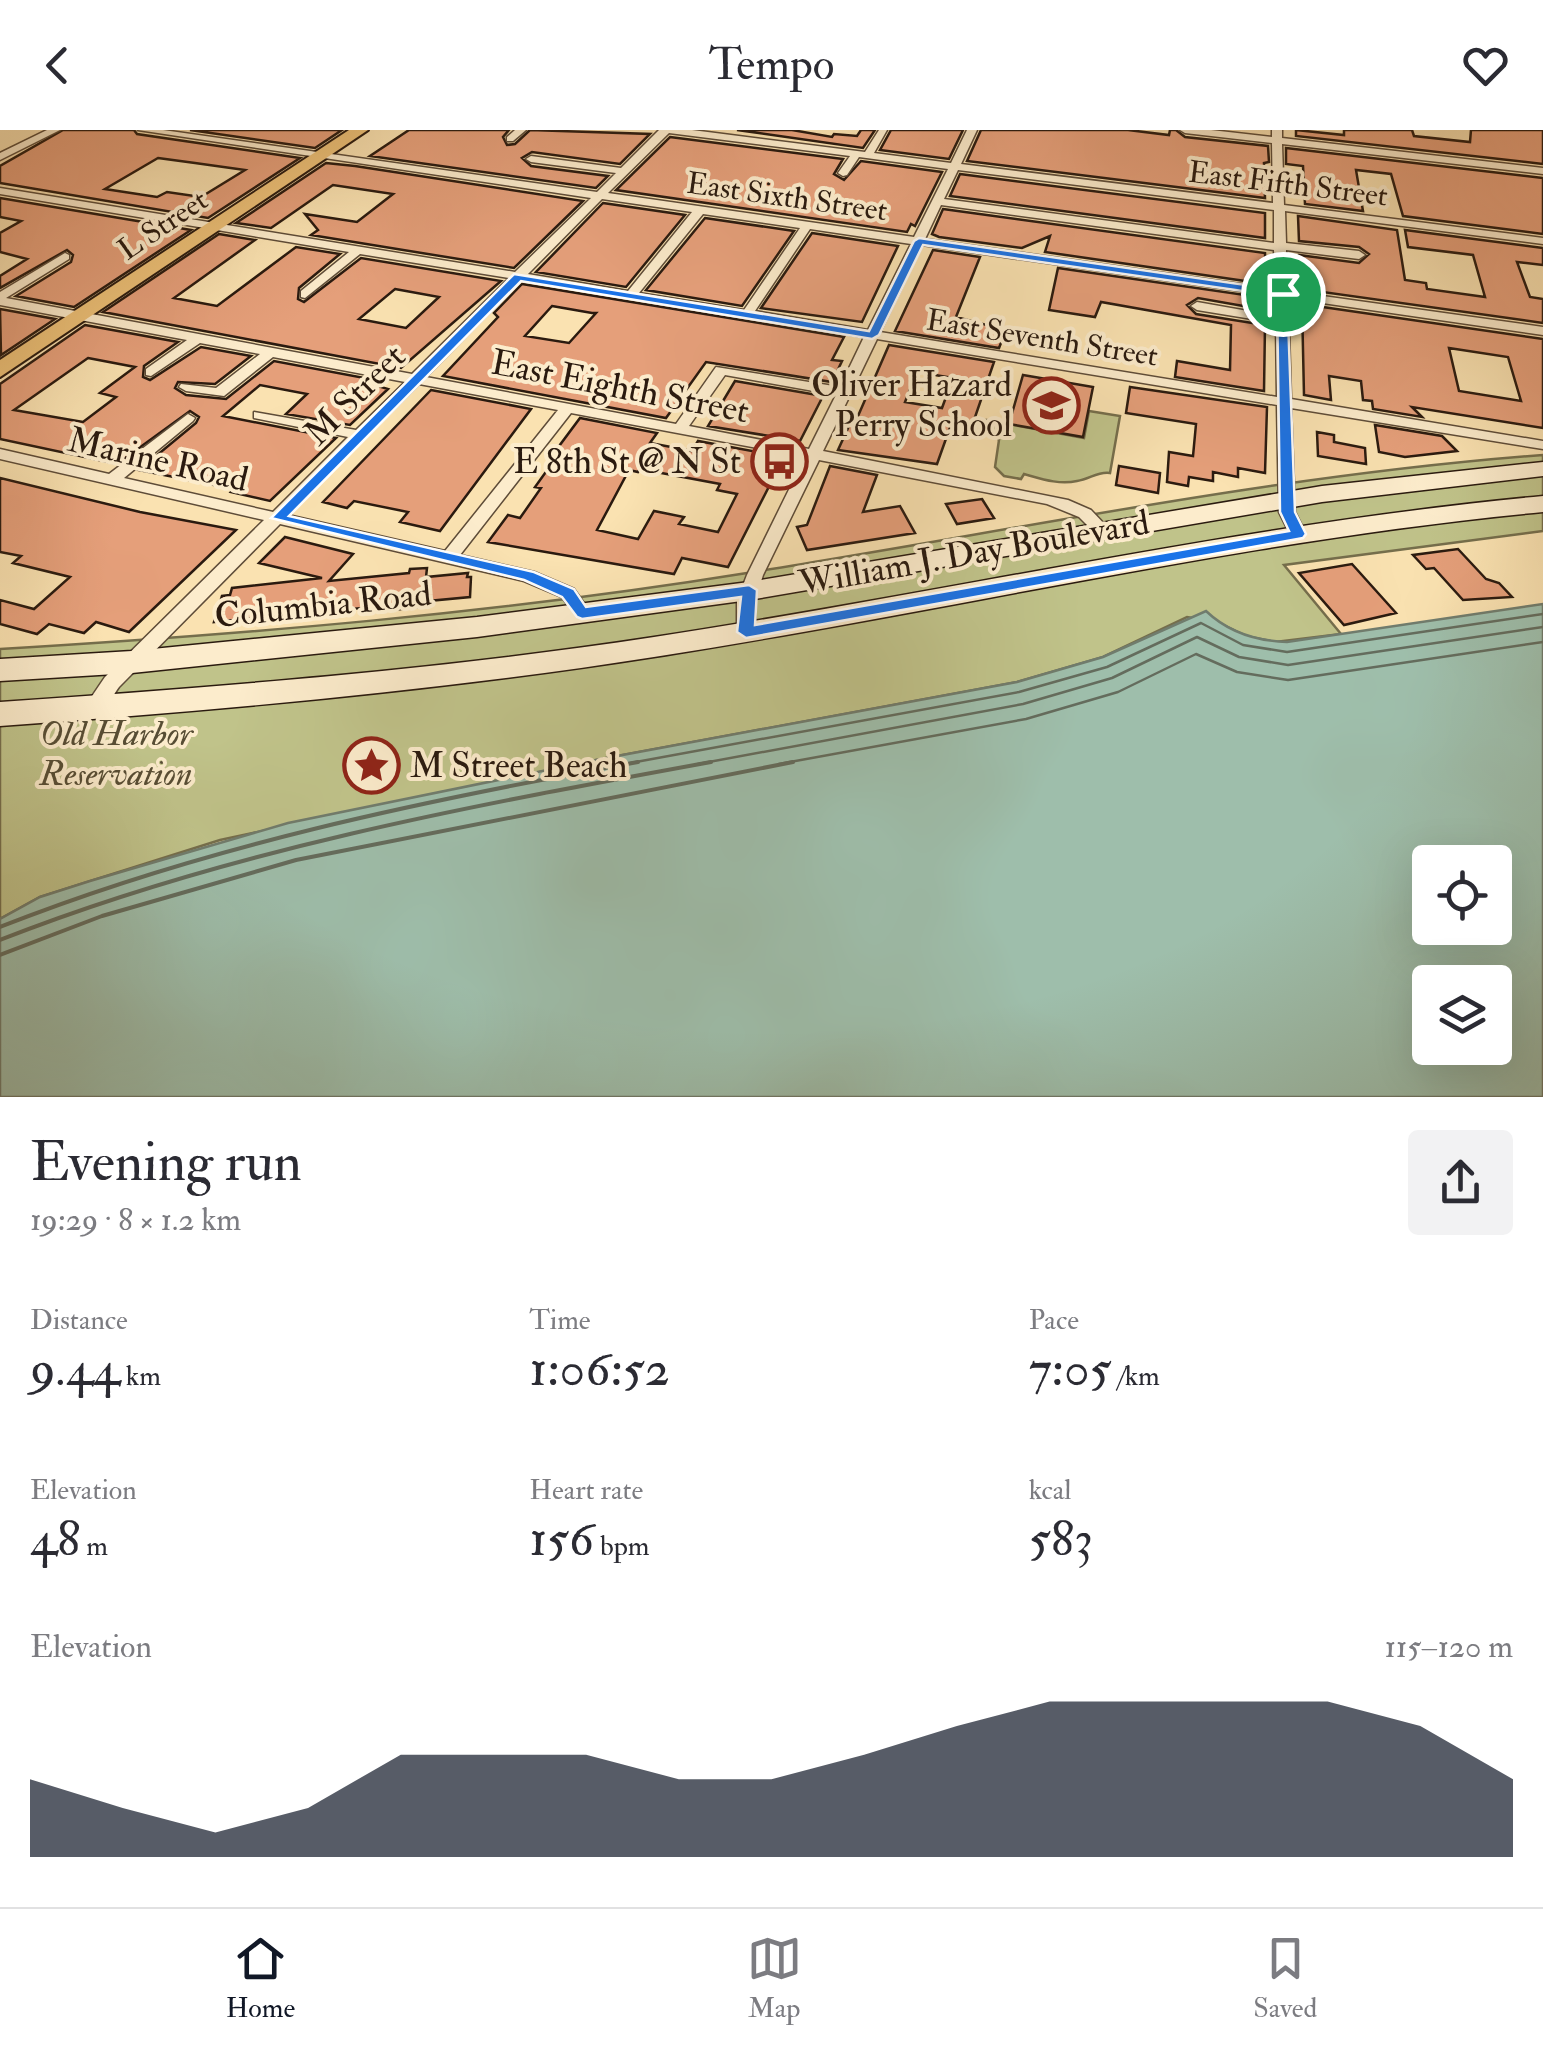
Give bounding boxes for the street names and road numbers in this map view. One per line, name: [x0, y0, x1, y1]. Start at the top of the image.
street label: East Fifth Street: [1186, 153, 1390, 215]
street label: East Sixth Street: [684, 165, 890, 229]
street label: L Street: [111, 181, 215, 268]
street label: East Seventh Street: [924, 301, 1161, 375]
street label: M Street: [295, 335, 415, 455]
street label: East Eighth Street: [487, 340, 753, 434]
street label: Marine Road: [64, 418, 252, 502]
street label: William J. Day Boulevard: [795, 501, 1153, 606]
street label: Columbia Road: [213, 572, 433, 638]

